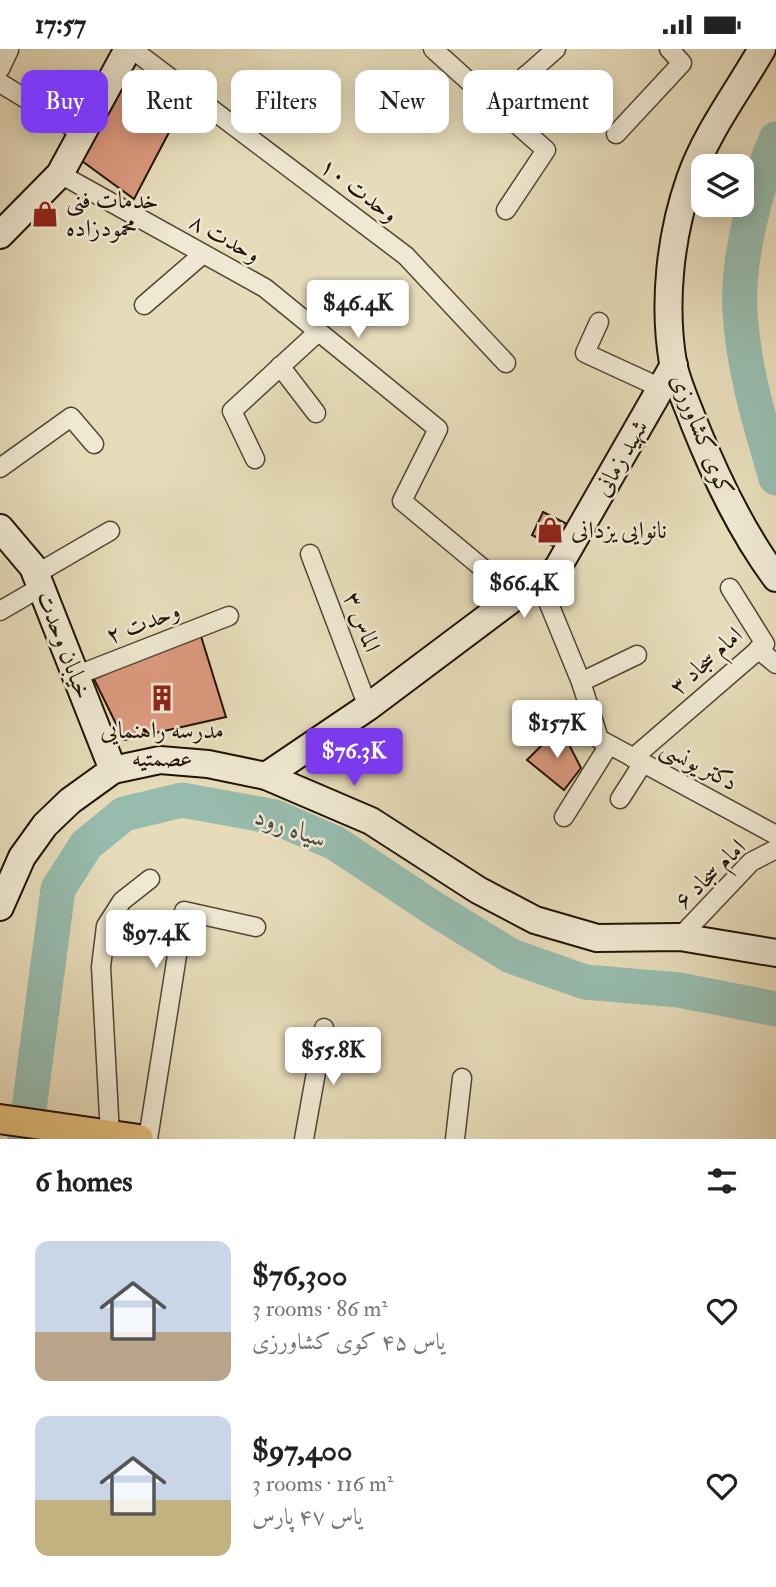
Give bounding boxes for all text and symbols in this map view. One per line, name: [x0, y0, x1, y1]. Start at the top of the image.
text: 17:57: [35, 9, 86, 41]
chip: Buy: [21, 70, 108, 133]
chip: Rent: [122, 70, 217, 133]
chip: Filters: [231, 70, 341, 133]
chip: New: [355, 70, 449, 133]
chip: Apartment: [463, 70, 613, 133]
street label: وحدت ۱۰: [313, 150, 405, 230]
map controls: [691, 154, 754, 217]
button: layers: [691, 154, 754, 217]
place label: خدمات فنی محمودزاده: [66, 185, 159, 244]
shop icon: خدمات فنی محمودزاده: [30, 199, 60, 229]
street label: وحدت ۸: [184, 206, 266, 270]
pin: $46.4K: [301, 281, 415, 340]
text: $46.4K: [323, 288, 393, 317]
street label: کوی کشاورزی: [663, 369, 741, 501]
street label: شهید زمانی: [587, 414, 655, 502]
shop icon: نانوایی یزدانی: [535, 515, 565, 545]
place label: نانوایی یزدانی: [571, 515, 667, 546]
pin: $66.4K: [467, 561, 581, 620]
text: $66.4K: [489, 568, 559, 597]
street label: خیابان وحدت: [29, 586, 99, 704]
street label: الماس ۳: [336, 587, 388, 657]
street label: وحدت ۲: [102, 595, 184, 651]
street label: امام سجاد ۳: [663, 620, 752, 706]
building icon: مدرسه راهنمایی عصمتیه: [147, 683, 177, 713]
pin: $157K: [508, 701, 606, 760]
text: $157K: [528, 708, 586, 737]
place label: مدرسه راهنمایی عصمتیه: [100, 715, 224, 774]
pin: $76.3K: [297, 729, 411, 788]
street label: دکتر یونسی: [655, 732, 743, 799]
text: $76.3K: [322, 736, 386, 765]
water label: سیاه رود: [250, 800, 332, 856]
street label: امام سجاد ۶: [668, 832, 756, 919]
pin: $97.4K: [99, 911, 213, 970]
text: $97.4K: [122, 918, 190, 947]
pin: $55.8K: [276, 1027, 390, 1087]
text: $55.8K: [301, 1035, 365, 1064]
icon: filters: [703, 1162, 741, 1200]
text: 6 homes: [35, 1163, 133, 1200]
text: $76,300: [252, 1257, 347, 1294]
icon: home: [91, 1269, 175, 1353]
icon: heart: [703, 1292, 741, 1330]
text: 3 rooms · 86 m²: [252, 1294, 388, 1323]
text: یاس ۴۵ کوی کشاورزی: [252, 1327, 445, 1356]
text: $97,400: [252, 1432, 352, 1469]
icon: home: [91, 1444, 175, 1528]
icon: heart: [703, 1467, 741, 1505]
text: 3 rooms · 116 m²: [252, 1469, 393, 1498]
text: یاس ۴۷ پارس: [252, 1502, 363, 1531]

